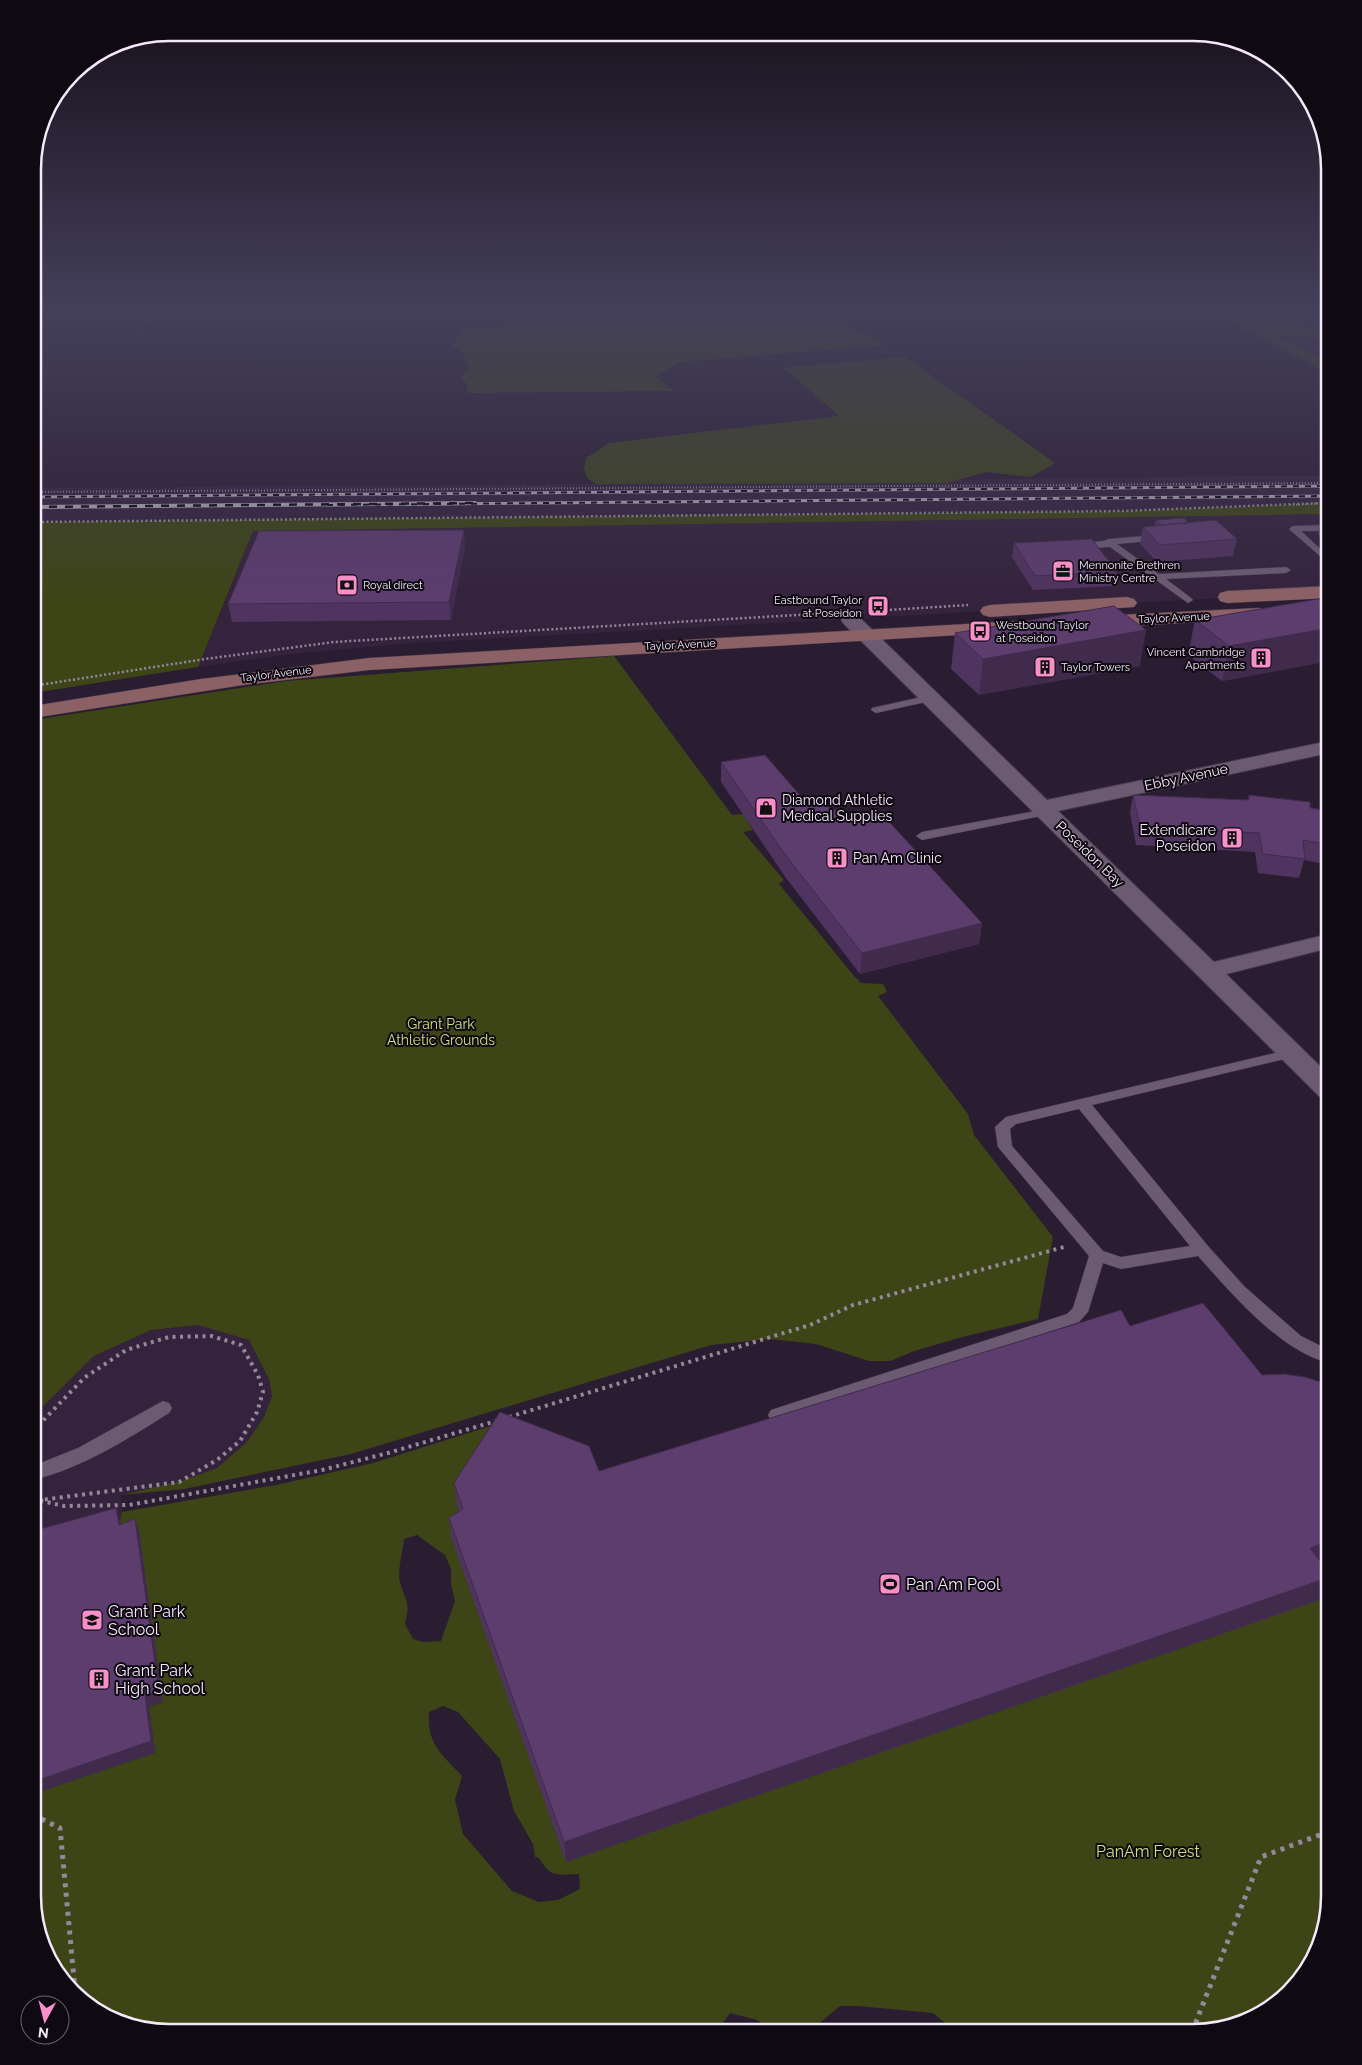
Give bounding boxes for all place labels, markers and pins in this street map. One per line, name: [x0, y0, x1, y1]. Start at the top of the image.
office icon: Mennonite Brethren Ministry Centre: [1051, 559, 1075, 583]
place label: Mennonite Brethren Ministry Centre: [1079, 559, 1180, 585]
bank icon: Royal direct: [335, 573, 359, 597]
place label: Royal direct: [363, 579, 423, 592]
place label: Eastbound Taylor at Poseidon: [774, 594, 862, 620]
bus stop icon: Eastbound Taylor at Poseidon: [866, 594, 890, 618]
bus stop icon: Westbound Taylor at Poseidon: [968, 619, 992, 643]
place label: Westbound Taylor at Poseidon: [996, 619, 1089, 645]
place label: Vincent Cambridge Apartments: [1147, 646, 1246, 672]
building icon: Vincent Cambridge Apartments: [1249, 646, 1273, 670]
building icon: Taylor Towers: [1033, 655, 1057, 679]
place label: Taylor Towers: [1061, 661, 1130, 674]
place label: Diamond Athletic Medical Supplies: [782, 792, 894, 824]
shop icon: Diamond Athletic Medical Supplies: [754, 796, 778, 820]
place label: Extendicare Poseidon: [1139, 822, 1216, 854]
building icon: Extendicare Poseidon: [1220, 826, 1244, 850]
building icon: Pan Am Clinic: [825, 846, 849, 870]
place label: Pan Am Clinic: [853, 850, 942, 866]
sports icon: Pan Am Pool: [878, 1572, 902, 1596]
place label: Pan Am Pool: [906, 1575, 1001, 1594]
place label: Grant Park School: [108, 1602, 186, 1639]
school or university icon: Grant Park School: [80, 1608, 104, 1632]
place label: Grant Park High School: [115, 1661, 205, 1698]
building icon: Grant Park High School: [87, 1667, 111, 1691]

